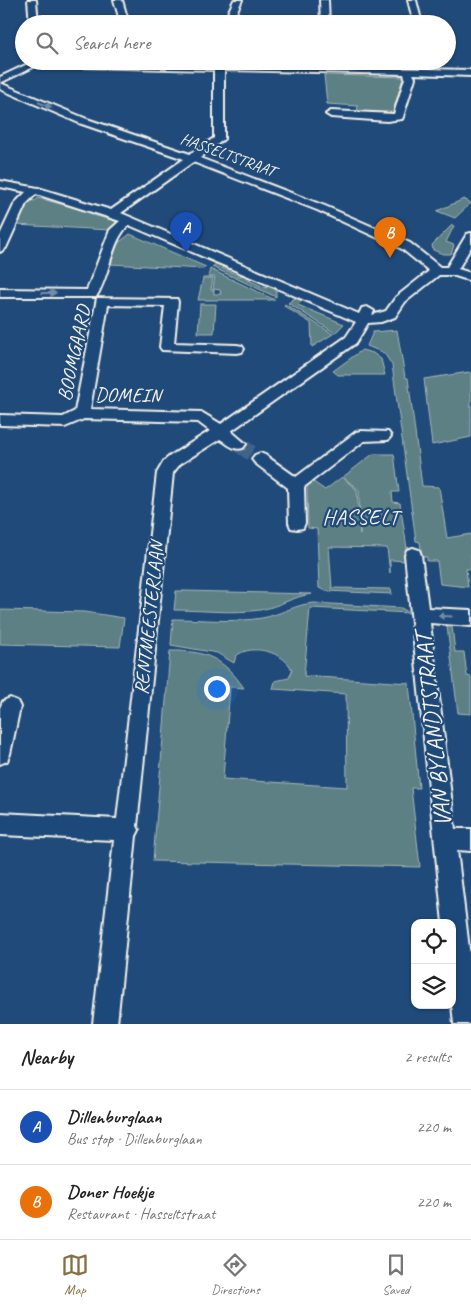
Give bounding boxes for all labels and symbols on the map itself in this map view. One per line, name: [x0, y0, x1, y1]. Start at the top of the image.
one-way arrow: [38, 102, 52, 110]
street label: HASSELTSTRAAT: [178, 129, 283, 183]
pin: A: [170, 212, 202, 253]
pin: B: [374, 217, 406, 258]
one-way arrow: [41, 289, 57, 297]
street label: BOOMGAARD: [52, 302, 97, 403]
street label: DOMEIN: [95, 382, 164, 408]
district label: HASSELT: [322, 504, 403, 530]
street label: RENTMEESTERLAAN: [129, 538, 170, 696]
one-way arrow: [437, 612, 453, 620]
street label: VAN BYLANDTSTRAAT: [407, 626, 458, 828]
your location: [204, 676, 230, 702]

